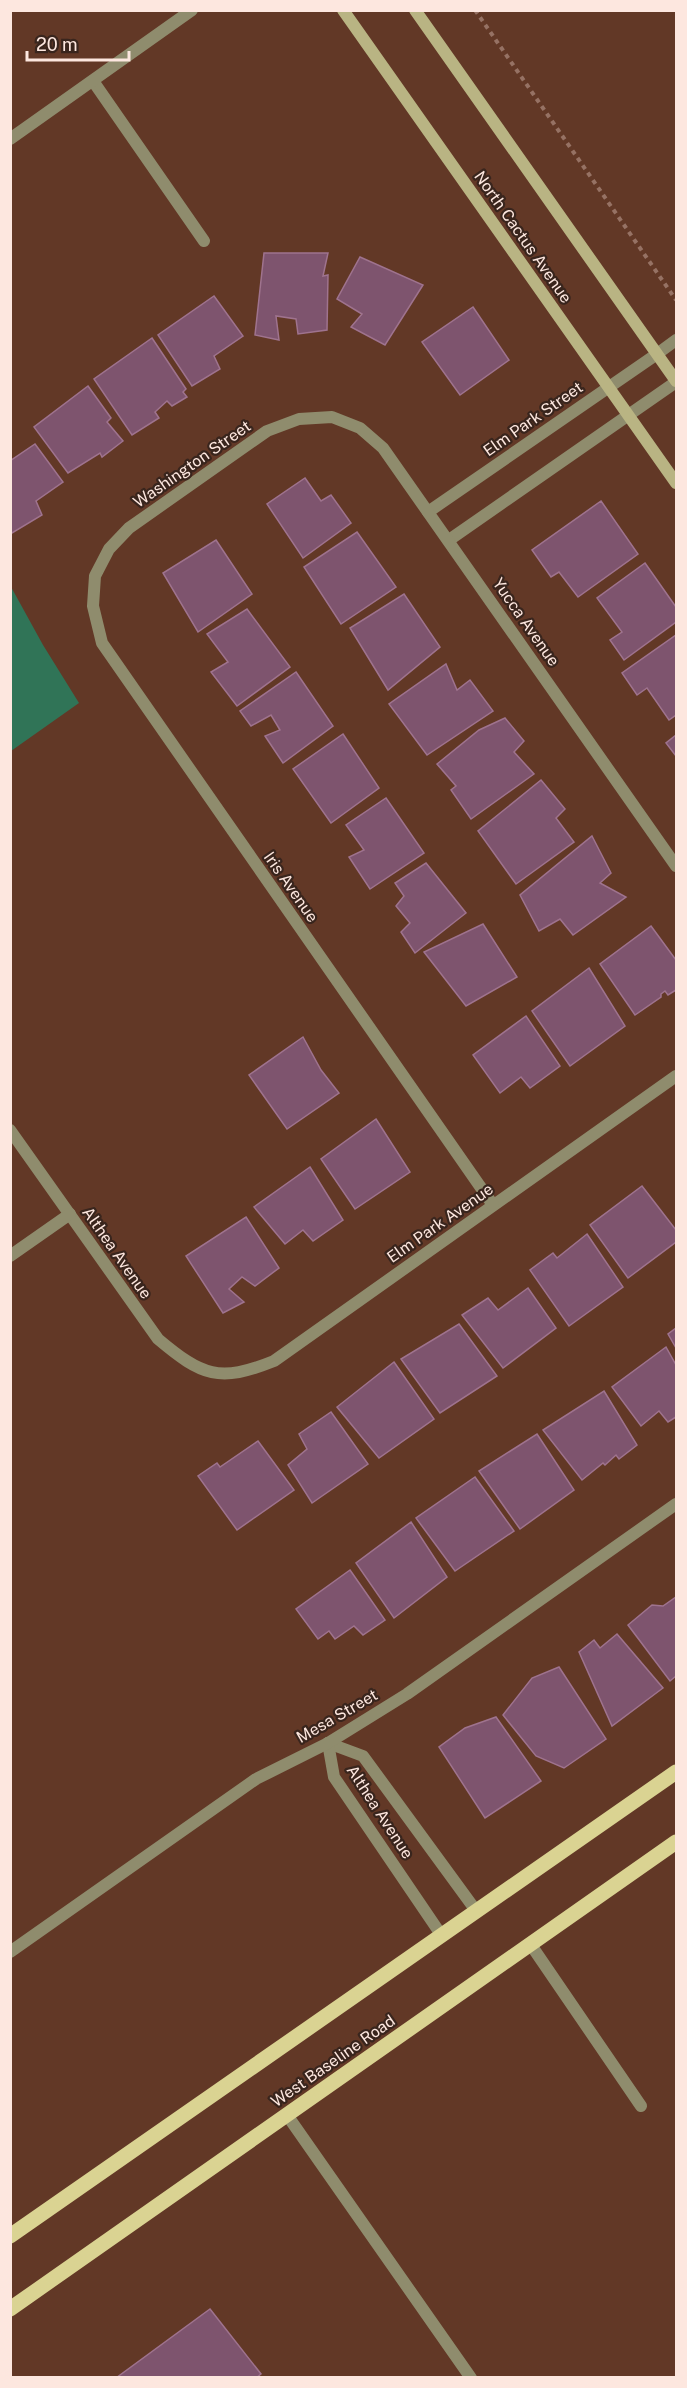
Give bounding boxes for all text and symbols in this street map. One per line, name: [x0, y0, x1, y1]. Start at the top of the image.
scale bar: [27, 24, 129, 62]
text: 20 m: [36, 34, 78, 55]
street label: North Cactus Avenue: [470, 167, 576, 307]
street label: Elm Park Street: [480, 378, 586, 460]
street label: Washington Street: [130, 416, 254, 512]
street label: Yucca Avenue: [489, 574, 563, 670]
street label: Iris Avenue: [260, 848, 322, 926]
street label: Elm Park Avenue: [383, 1179, 497, 1267]
street label: Althea Avenue: [78, 1203, 156, 1303]
street label: Mesa Street: [293, 1685, 381, 1747]
street label: Althea Avenue: [343, 1762, 417, 1862]
street label: West Baseline Road: [267, 2011, 399, 2111]

